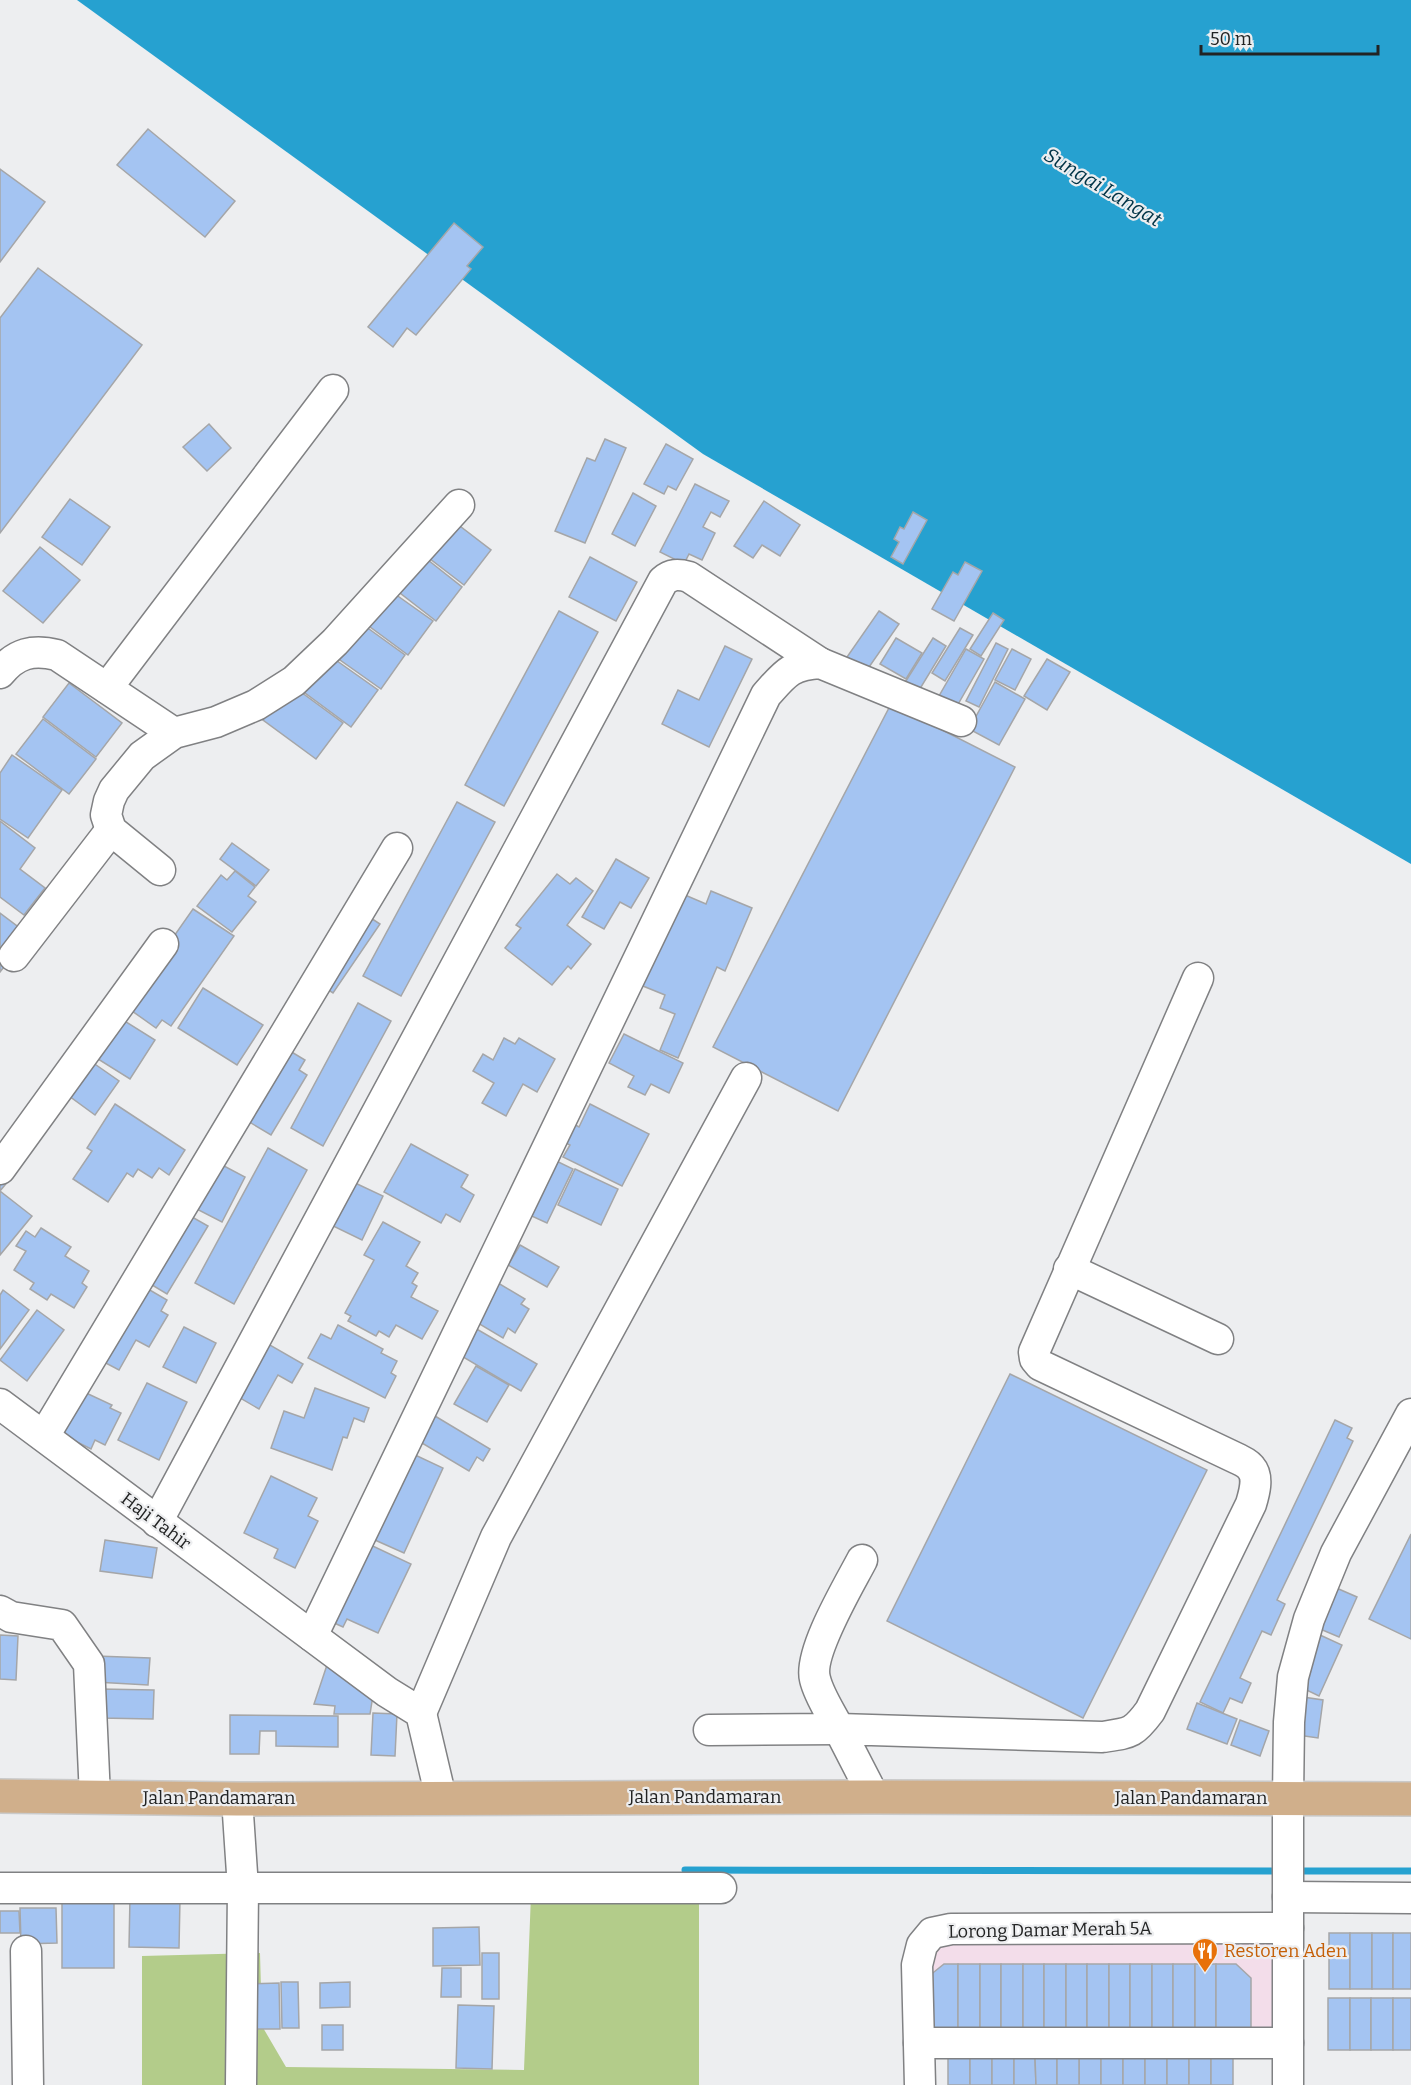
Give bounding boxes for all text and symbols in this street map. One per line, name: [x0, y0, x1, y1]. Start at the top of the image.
scale bar: [1201, 18, 1378, 56]
text: 50 m: [1210, 28, 1252, 50]
water label: Sungai Langat: [1040, 143, 1167, 232]
street label: Haji Tahir: [117, 1488, 195, 1554]
street label: Jalan Pandamaran: [628, 1786, 782, 1808]
street label: Jalan Pandamaran: [142, 1787, 296, 1809]
street label: Jalan Pandamaran: [1114, 1787, 1268, 1809]
street label: Lorong Damar Merah 5A: [948, 1917, 1152, 1943]
restaurant icon: Restoren Aden: [1190, 1936, 1220, 1974]
place label: Restoren Aden: [1224, 1940, 1348, 1962]

